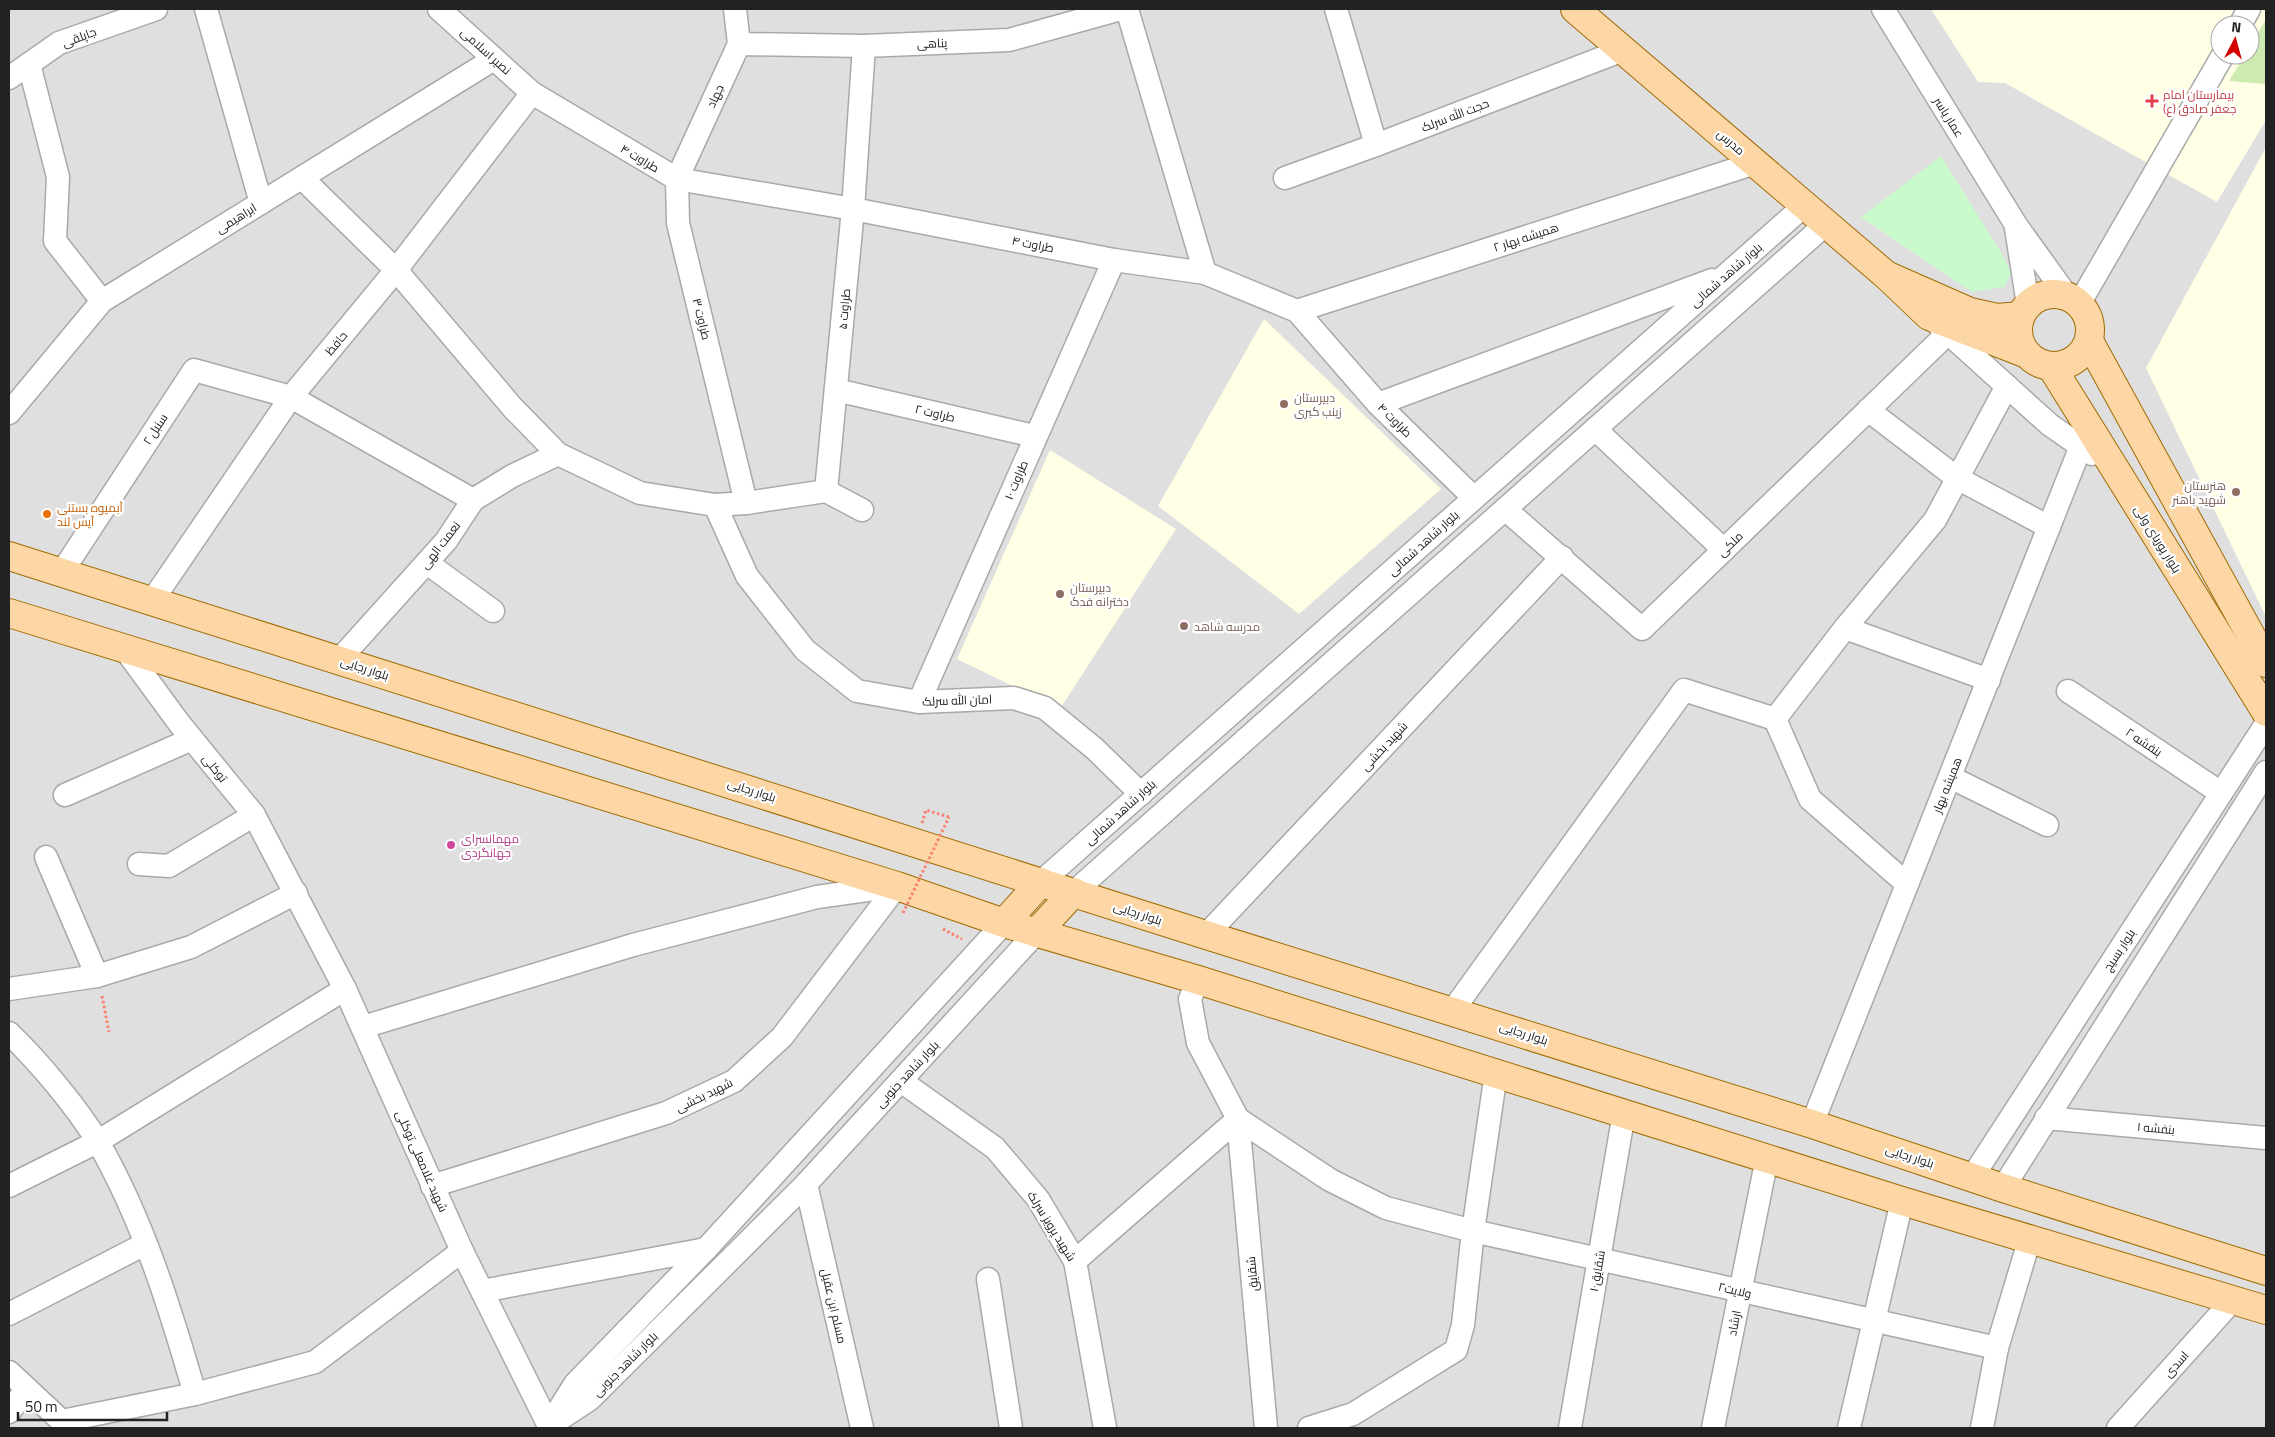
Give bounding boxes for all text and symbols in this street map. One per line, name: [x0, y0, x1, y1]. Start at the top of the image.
north arrow: [2210, 15, 2260, 65]
text: N: [2230, 16, 2242, 38]
street label: جاپلقی: [59, 22, 99, 52]
street label: نصیر اسلامی: [456, 23, 516, 79]
street label: پناهی: [916, 33, 948, 53]
street label: جهاد: [701, 81, 729, 111]
place label: بیمارستان امام جعفر صادق (ع): [2163, 85, 2236, 118]
street label: عمار یاسر: [1929, 92, 1969, 141]
street label: حجت الله سرلک: [1418, 93, 1492, 137]
marker: بیمارستان امام جعفر صادق (ع): [2145, 94, 2159, 108]
street label: مدرس: [1713, 124, 1749, 160]
street label: طراوت ۴: [617, 139, 663, 177]
street label: ابراهیمی: [212, 198, 260, 238]
street label: همیشه بهار ۲: [1491, 217, 1561, 257]
street label: طراوت ۴: [1010, 231, 1056, 257]
street label: بلوار شاهد شمالی: [1686, 238, 1766, 312]
street label: طراوت ۵: [833, 288, 855, 330]
street label: طراوت ۳: [688, 296, 716, 342]
street label: حافظ: [320, 327, 352, 359]
place label: دبیرستان زینب کبری: [1294, 388, 1342, 421]
marker: دبیرستان زینب کبری: [1278, 398, 1290, 410]
street label: طراوت ۴: [1373, 398, 1417, 442]
street label: طراوت ۲: [913, 399, 957, 427]
street label: سنبل ۲: [138, 409, 172, 449]
street label: طراوت ۱۰: [999, 457, 1033, 503]
place label: هنرستان شهید باهنر: [2171, 476, 2226, 509]
marker: هنرستان شهید باهنر: [2230, 486, 2242, 498]
place label: آبمیوه بستنی آیس لند: [57, 498, 124, 531]
street label: بلوار پوریای ولی: [2130, 501, 2186, 577]
street label: بلوار شاهد شمالی: [1383, 506, 1463, 580]
marker: آبمیوه بستنی آیس لند: [41, 508, 53, 520]
street label: نعمت الهی: [415, 517, 465, 573]
street label: ملکی: [1713, 527, 1747, 561]
place label: دبیرستان دخترانه فدک: [1070, 578, 1129, 611]
marker: دبیرستان دخترانه فدک: [1054, 588, 1066, 600]
place label: مدرسه شاهد: [1194, 617, 1260, 636]
marker: مدرسه شاهد: [1178, 620, 1190, 632]
street label: بلوار رجایی: [338, 651, 392, 685]
street label: امان الله سرلک: [922, 689, 992, 711]
street label: شهید بخشی: [1356, 717, 1412, 775]
street label: بنفشه ۲: [2122, 723, 2166, 761]
street label: توکلی: [198, 750, 233, 787]
street label: همیشه بهار: [1927, 754, 1967, 817]
street label: بلوار رجایی: [725, 773, 779, 807]
street label: بلوار شاهد شمالی: [1080, 775, 1160, 849]
place label: مهمانسرای جهانگردی: [461, 829, 519, 862]
marker: مهمانسرای جهانگردی: [445, 839, 457, 851]
street label: بلوار رجایی: [1111, 896, 1165, 930]
street label: بلوار بسیج: [2098, 925, 2140, 975]
street label: بلوار رجایی: [1497, 1016, 1551, 1050]
street label: بلوار شاهد جنوبی: [871, 1036, 943, 1112]
street label: شهید بخشی: [672, 1073, 736, 1117]
street label: شهید غلامعلی توکلی: [391, 1107, 453, 1215]
street label: بنفشه ۱: [2136, 1117, 2176, 1139]
street label: بلوار رجایی: [1883, 1139, 1937, 1173]
street label: شهید پرویز سرلک: [1023, 1187, 1081, 1265]
street label: شقایق۱۰: [1584, 1249, 1610, 1293]
street label: شقایق: [1241, 1256, 1263, 1292]
street label: مسلم ابن عقیل: [816, 1267, 852, 1345]
street label: ولایت۲: [1716, 1277, 1754, 1303]
street label: ارشاد: [1722, 1309, 1746, 1337]
street label: بلوار شاهد جنوبی: [588, 1327, 662, 1401]
street label: اسدی: [2159, 1346, 2193, 1382]
scale bar: [18, 1390, 166, 1422]
text: 50 m: [25, 1395, 58, 1418]

